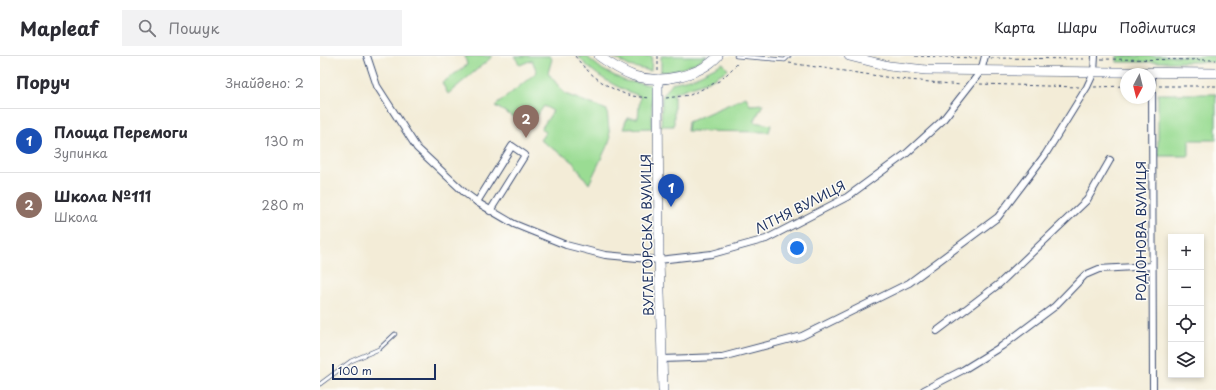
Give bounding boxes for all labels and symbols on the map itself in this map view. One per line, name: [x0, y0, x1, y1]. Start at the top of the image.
north arrow: [1120, 68, 1156, 104]
pin: 2: [513, 105, 539, 138]
street label: ВУГЛЕГОРСЬКА ВУЛИЦЯ: [636, 154, 657, 316]
street label: РОДІОНОВА ВУЛИЦЯ: [1131, 161, 1150, 301]
pin: 1: [658, 174, 684, 207]
street label: ЛІТНЯ ВУЛИЦЯ: [751, 175, 849, 238]
your location: [787, 238, 807, 258]
scale bar: [332, 362, 436, 381]

